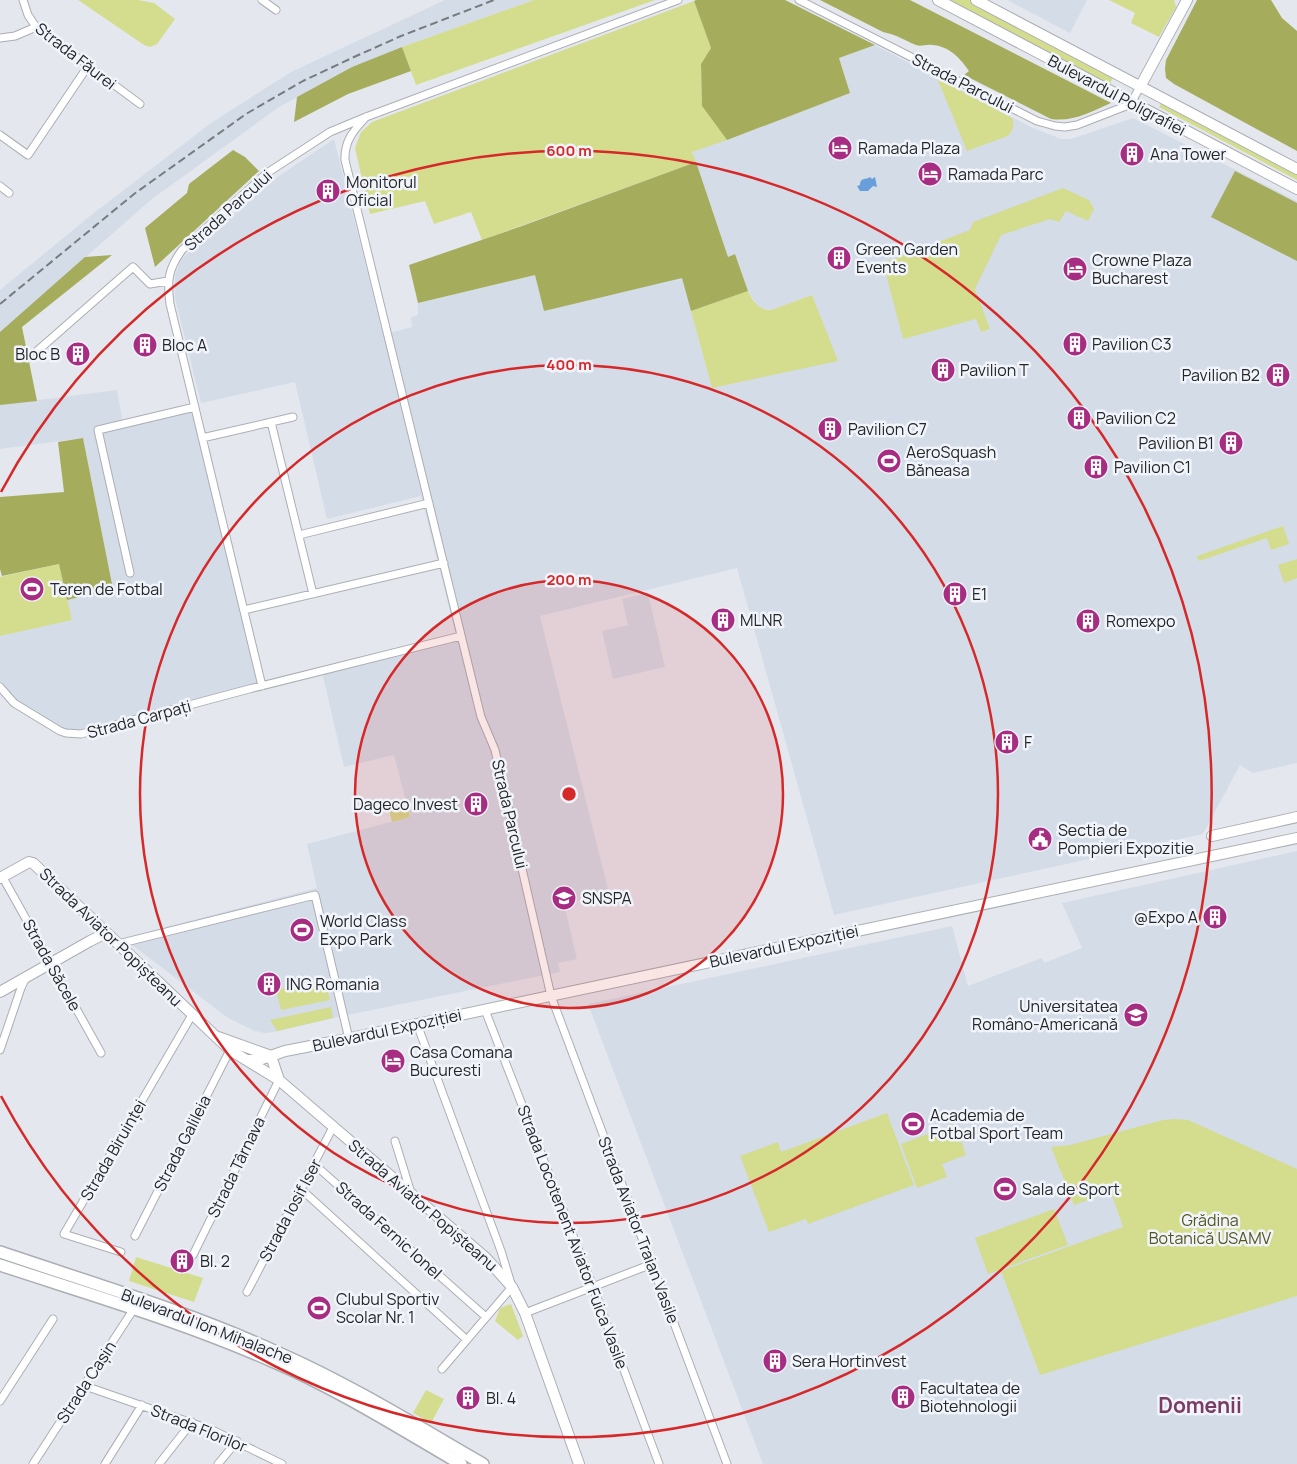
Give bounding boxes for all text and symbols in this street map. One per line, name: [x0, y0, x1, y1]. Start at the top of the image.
street label: Strada Făurei: [31, 17, 121, 95]
street label: Strada Parcului: [908, 48, 1018, 118]
street label: Bulevardul Poligrafiei: [1044, 49, 1190, 141]
hotel icon: Ramada Plaza: [827, 135, 853, 161]
place label: Ramada Plaza: [858, 137, 960, 159]
text: 600 m: [546, 140, 592, 161]
building icon: Ana Tower: [1119, 141, 1145, 167]
place label: Ana Tower: [1150, 143, 1226, 165]
hotel icon: Ramada Parc: [917, 161, 943, 187]
place label: Ramada Parc: [948, 163, 1044, 185]
street label: Strada Parcului: [179, 165, 277, 255]
place label: Monitorul Oficial: [346, 171, 417, 211]
building icon: Monitorul Oficial: [315, 178, 341, 204]
place label: Green Garden Events: [856, 238, 958, 278]
building icon: Green Garden Events: [826, 245, 852, 271]
place label: Crowne Plaza Bucharest: [1092, 249, 1192, 289]
hotel icon: Crowne Plaza Bucharest: [1062, 256, 1088, 282]
building icon: Pavilion C3: [1062, 331, 1088, 357]
building icon: Bloc A: [132, 332, 158, 358]
place label: Pavilion C3: [1092, 333, 1172, 355]
place label: Bloc A: [162, 334, 207, 356]
building icon: Bloc B: [65, 341, 91, 367]
place label: Bloc B: [15, 343, 60, 365]
text: 400 m: [546, 354, 592, 375]
building icon: Pavilion T: [930, 357, 956, 383]
place label: Pavilion T: [960, 359, 1029, 381]
building icon: Pavilion B2: [1265, 362, 1291, 388]
place label: Pavilion B2: [1182, 364, 1260, 386]
building icon: Pavilion C2: [1066, 405, 1092, 431]
place label: Pavilion C2: [1096, 407, 1176, 429]
building icon: Pavilion C7: [817, 416, 843, 442]
place label: Pavilion C7: [848, 418, 927, 440]
building icon: Pavilion B1: [1218, 430, 1244, 456]
place label: Pavilion B1: [1139, 432, 1214, 454]
place label: AeroSquash Băneasa: [906, 441, 996, 481]
sports icon: AeroSquash Băneasa: [876, 448, 902, 474]
building icon: Pavilion C1: [1083, 454, 1109, 480]
place label: Pavilion C1: [1114, 456, 1191, 478]
text: 200 m: [546, 569, 592, 590]
sports icon: Teren de Fotbal: [19, 576, 45, 602]
place label: Teren de Fotbal: [50, 578, 163, 600]
building icon: E1: [942, 581, 968, 607]
place label: E1: [972, 583, 987, 605]
building icon: MLNR: [710, 607, 736, 633]
building icon: Romexpo: [1075, 608, 1101, 634]
place label: MLNR: [740, 609, 783, 631]
place label: Romexpo: [1106, 610, 1175, 632]
street label: Strada Carpați: [85, 695, 193, 743]
building icon: F: [994, 729, 1020, 755]
place label: F: [1024, 731, 1032, 753]
street label: Strada Parcului: [487, 757, 533, 871]
centre of rings: [560, 785, 578, 803]
building icon: Dageco Invest: [463, 791, 489, 817]
place label: Dageco Invest: [353, 793, 458, 815]
place label: Sectia de Pompieri Expozitie: [1058, 819, 1194, 859]
public building icon: Sectia de Pompieri Expozitie: [1027, 826, 1053, 852]
street label: Strada Aviator Popișteanu: [35, 863, 187, 1011]
school or university icon: SNSPA: [551, 885, 577, 911]
place label: SNSPA: [582, 887, 632, 909]
building icon: @Expo A: [1202, 904, 1228, 930]
place label: @Expo A: [1134, 906, 1198, 928]
place label: World Class Expo Park: [320, 910, 407, 950]
street label: Strada Săcele: [18, 915, 86, 1015]
sports icon: World Class Expo Park: [289, 917, 315, 943]
street label: Bulevardul Expoziției: [707, 919, 861, 973]
building icon: ING Romania: [256, 971, 282, 997]
place label: ING Romania: [286, 973, 379, 995]
place label: Universitatea Româno-Americană: [972, 995, 1118, 1035]
school or university icon: Universitatea Româno-Americană: [1123, 1002, 1149, 1028]
street label: Bulevardul Expoziției: [310, 1003, 464, 1057]
place label: Casa Comana Bucuresti: [410, 1041, 513, 1081]
hotel icon: Casa Comana Bucuresti: [380, 1048, 406, 1074]
street label: Strada Galileia: [148, 1091, 216, 1195]
street label: Strada Biruinței: [75, 1095, 151, 1205]
street label: Strada Locotenent Aviator Fuica Vasile: [512, 1102, 634, 1372]
place label: Academia de Fotbal Sport Team: [930, 1104, 1063, 1144]
sports icon: Academia de Fotbal Sport Team: [900, 1111, 926, 1137]
street label: Strada Târnava: [202, 1113, 270, 1221]
street label: Strada Aviator Traian Vasile: [593, 1133, 685, 1327]
street label: Strada Aviator Popișteanu: [344, 1134, 502, 1276]
street label: Strada Iosif Iser: [254, 1154, 326, 1265]
street label: Strada Fernic Ionel: [331, 1176, 447, 1284]
sports icon: Sala de Sport: [992, 1176, 1018, 1202]
place label: Sala de Sport: [1022, 1178, 1120, 1200]
park label: Grădina Botanică USAMV: [1149, 1209, 1272, 1249]
building icon: Bl. 2: [169, 1248, 195, 1274]
place label: Bl. 2: [200, 1250, 230, 1272]
street label: Bulevardul Ion Mihalache: [118, 1283, 296, 1369]
place label: Clubul Sportiv Scolar Nr. 1: [336, 1288, 439, 1328]
sports icon: Clubul Sportiv Scolar Nr. 1: [306, 1295, 332, 1321]
street label: Strada Cașin: [51, 1337, 121, 1427]
building icon: Sera Hortinvest: [762, 1348, 788, 1374]
place label: Sera Hortinvest: [792, 1350, 907, 1372]
place label: Facultatea de Biotehnologii: [920, 1377, 1020, 1417]
building icon: Facultatea de Biotehnologii: [890, 1384, 916, 1410]
building icon: Bl. 4: [455, 1385, 481, 1411]
place label: Bl. 4: [486, 1387, 516, 1409]
district label: Domenii: [1158, 1391, 1242, 1419]
street label: Strada Florilor: [148, 1399, 251, 1457]

